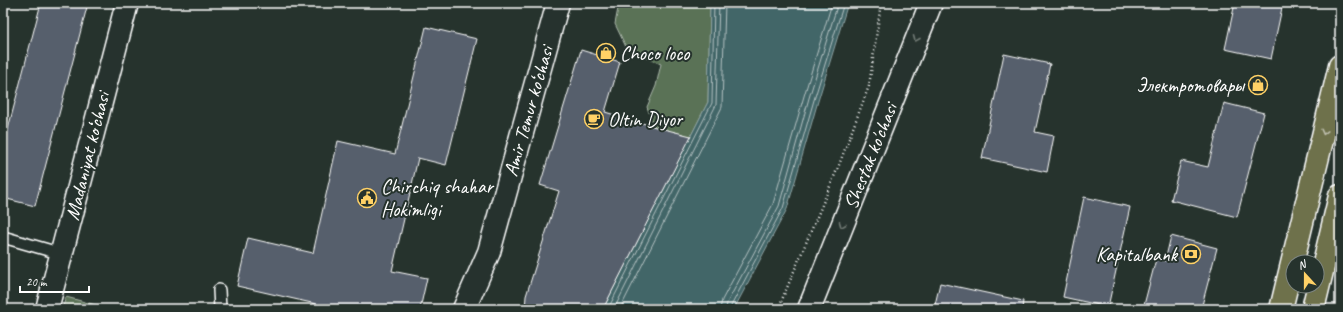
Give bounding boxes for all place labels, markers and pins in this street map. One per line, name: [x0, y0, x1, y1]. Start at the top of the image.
place label: Choco loco: [620, 41, 690, 66]
shop icon: Choco loco: [595, 42, 617, 64]
place label: Электротовары: [1136, 73, 1245, 98]
shop icon: Электротовары: [1247, 74, 1269, 96]
place label: Oltin Diyor: [608, 107, 684, 132]
cafe icon: Oltin Diyor: [583, 108, 605, 130]
place label: Chirchiq shahar Hokimligi: [381, 174, 495, 222]
public building icon: Chirchiq shahar Hokimligi: [356, 187, 378, 209]
place label: Kapitalbank: [1096, 242, 1179, 267]
bank icon: Kapitalbank: [1180, 243, 1202, 265]

